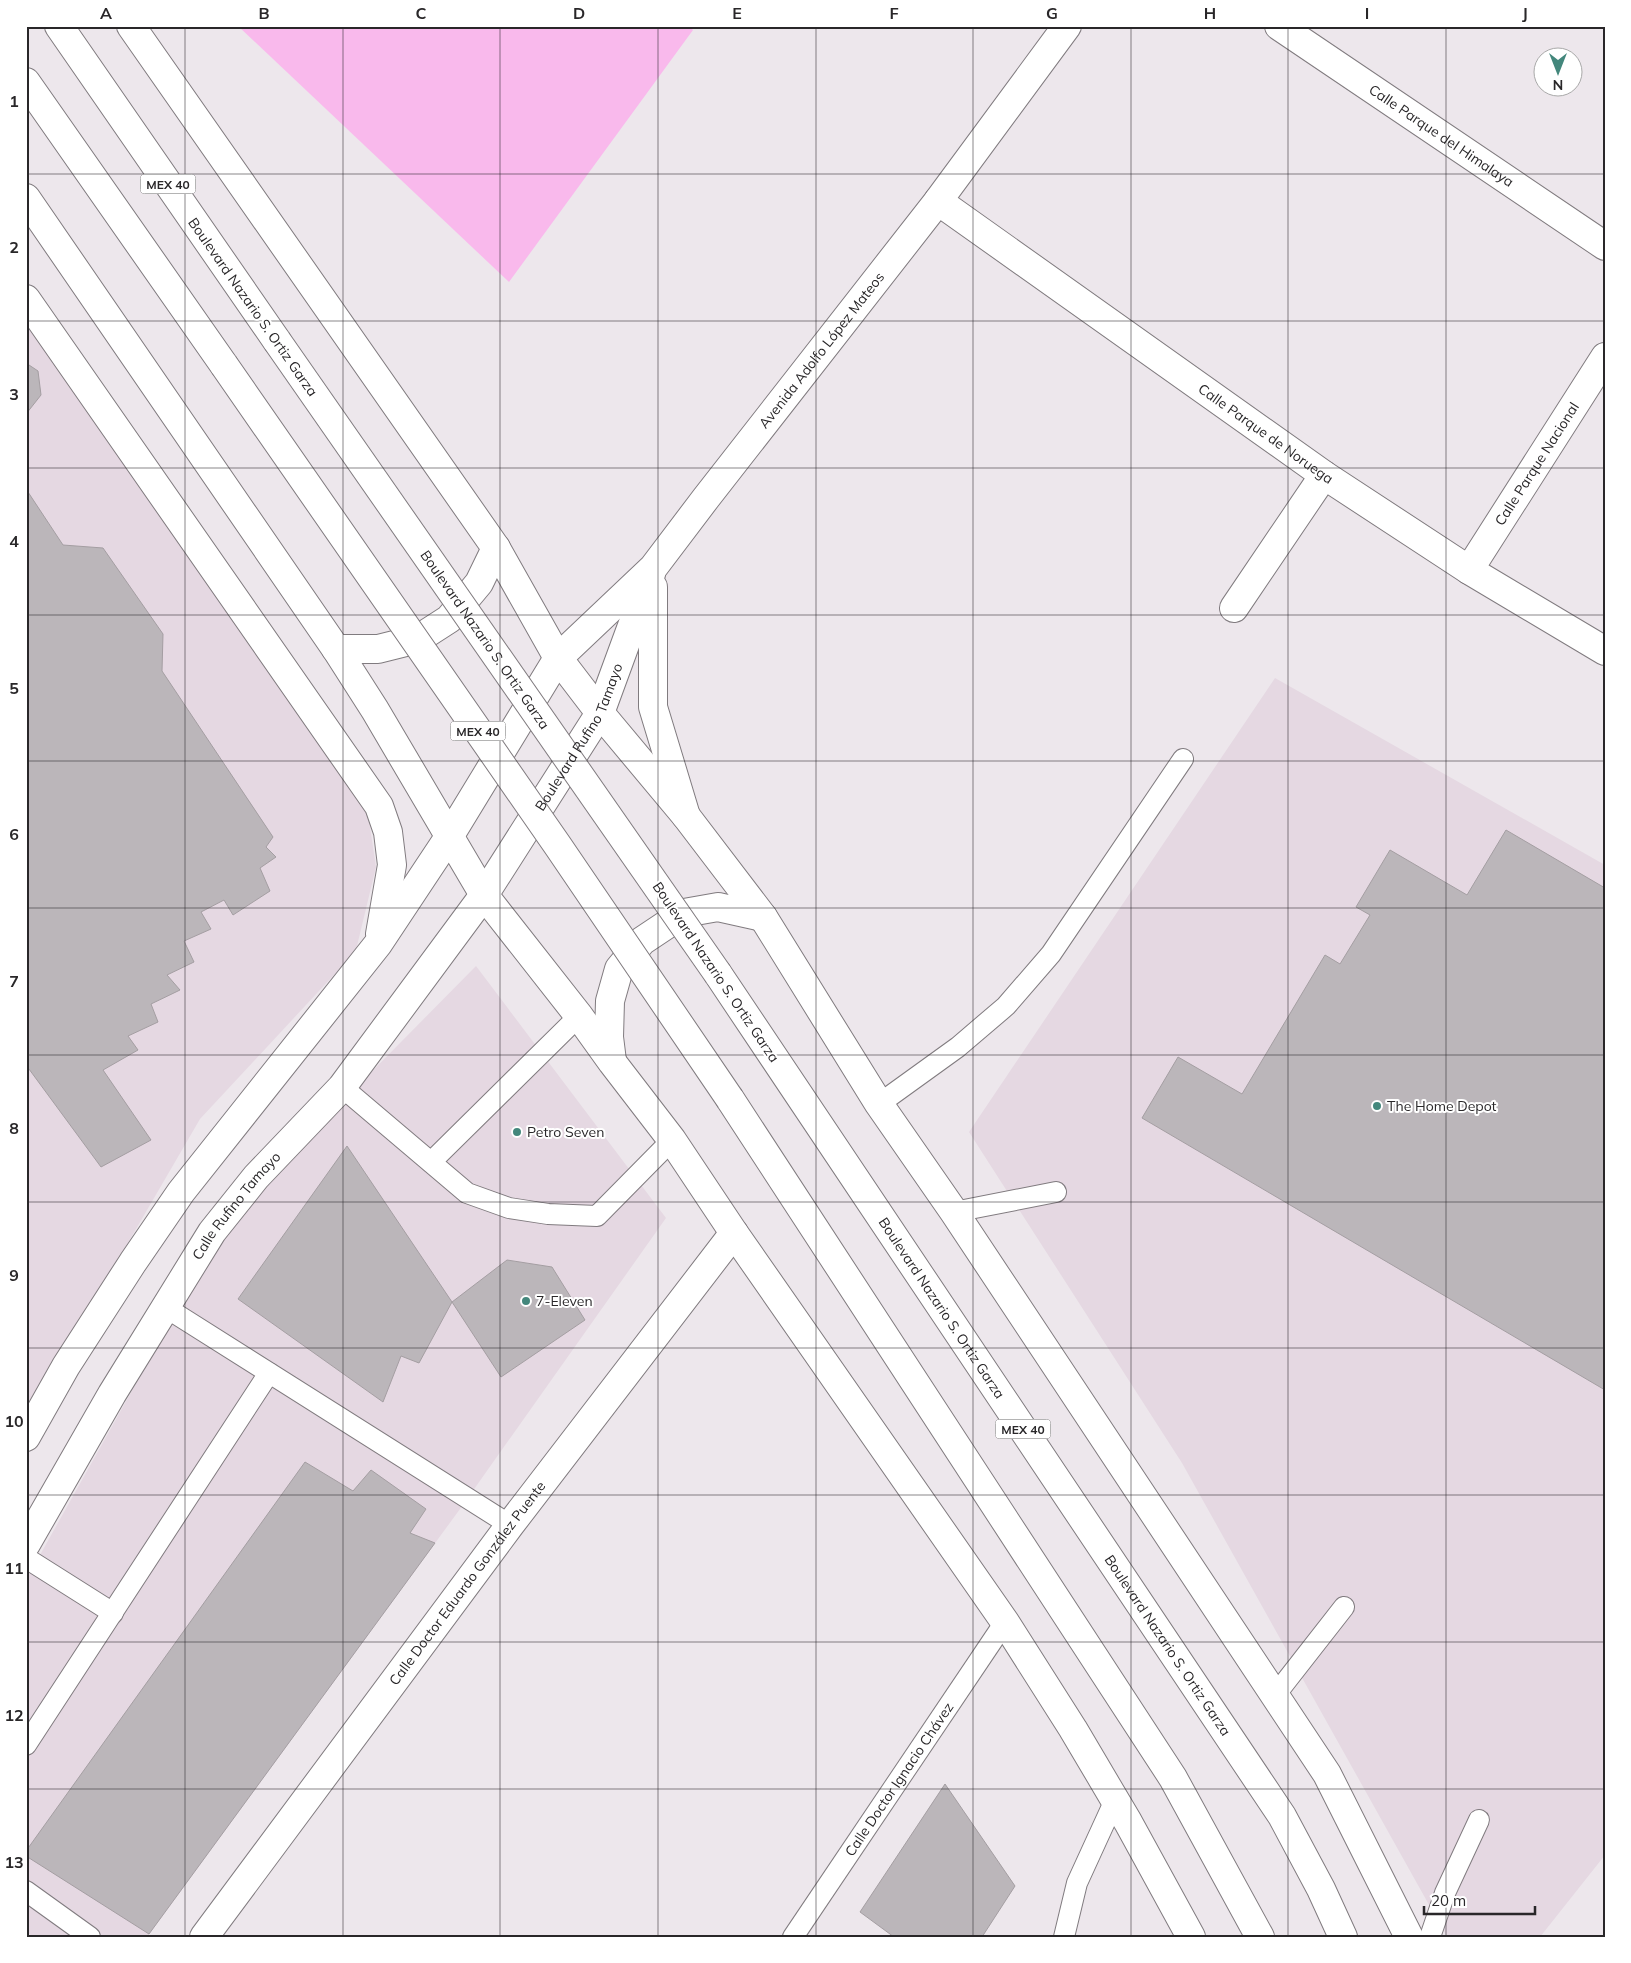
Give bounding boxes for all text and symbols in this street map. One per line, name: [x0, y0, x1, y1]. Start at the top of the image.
text: A: [100, 3, 112, 23]
text: B: [258, 3, 270, 23]
text: C: [416, 3, 427, 23]
text: D: [573, 3, 585, 23]
text: E: [732, 3, 742, 23]
text: F: [889, 3, 899, 23]
text: G: [1046, 3, 1058, 23]
text: H: [1204, 3, 1216, 23]
text: I: [1365, 3, 1369, 23]
text: J: [1522, 3, 1528, 23]
north arrow: [1534, 48, 1584, 98]
text: N: [1553, 76, 1563, 94]
street label: Calle Parque del Himalaya: [1366, 80, 1517, 191]
text: 1: [9, 91, 19, 111]
road number: MEX 40: [140, 174, 196, 193]
street label: Boulevard Nazario S. Ortiz Garza: [184, 214, 322, 400]
text: 2: [9, 237, 19, 257]
street label: Avenida Adolfo López Mateos: [755, 268, 888, 432]
street label: Calle Parque de Noruega: [1195, 380, 1337, 488]
text: 3: [9, 384, 19, 404]
street label: Calle Parque Nacional: [1491, 399, 1583, 529]
text: 4: [9, 531, 19, 551]
street label: Boulevard Nazario S. Ortiz Garza: [416, 547, 554, 733]
street label: Boulevard Rufino Tamayo: [531, 661, 627, 814]
text: 5: [9, 678, 19, 698]
road number: MEX 40: [450, 721, 506, 740]
text: 6: [9, 824, 19, 844]
street label: Boulevard Nazario S. Ortiz Garza: [649, 878, 783, 1066]
text: 7: [9, 971, 19, 991]
place label: The Home Depot: [1387, 1097, 1497, 1115]
marker: The Home Depot: [1371, 1100, 1383, 1112]
text: 8: [9, 1118, 19, 1138]
place label: Petro Seven: [527, 1123, 604, 1141]
marker: Petro Seven: [511, 1126, 523, 1138]
street label: Calle Rufino Tamayo: [188, 1148, 285, 1263]
street label: Boulevard Nazario S. Ortiz Garza: [875, 1214, 1009, 1402]
text: 9: [9, 1265, 19, 1285]
place label: 7-Eleven: [536, 1292, 593, 1310]
marker: 7-Eleven: [520, 1295, 532, 1307]
text: 10: [4, 1411, 24, 1431]
road number: MEX 40: [996, 1420, 1050, 1438]
street label: Calle Doctor Eduardo González Puente: [385, 1478, 549, 1689]
street label: Boulevard Nazario S. Ortiz Garza: [1101, 1551, 1235, 1739]
text: 11: [4, 1558, 24, 1578]
street label: Calle Doctor Ignacio Chávez: [841, 1699, 957, 1860]
text: 12: [4, 1705, 24, 1725]
text: 13: [4, 1852, 24, 1872]
scale bar: [1424, 1883, 1535, 1915]
text: 20 m: [1431, 1891, 1466, 1910]

